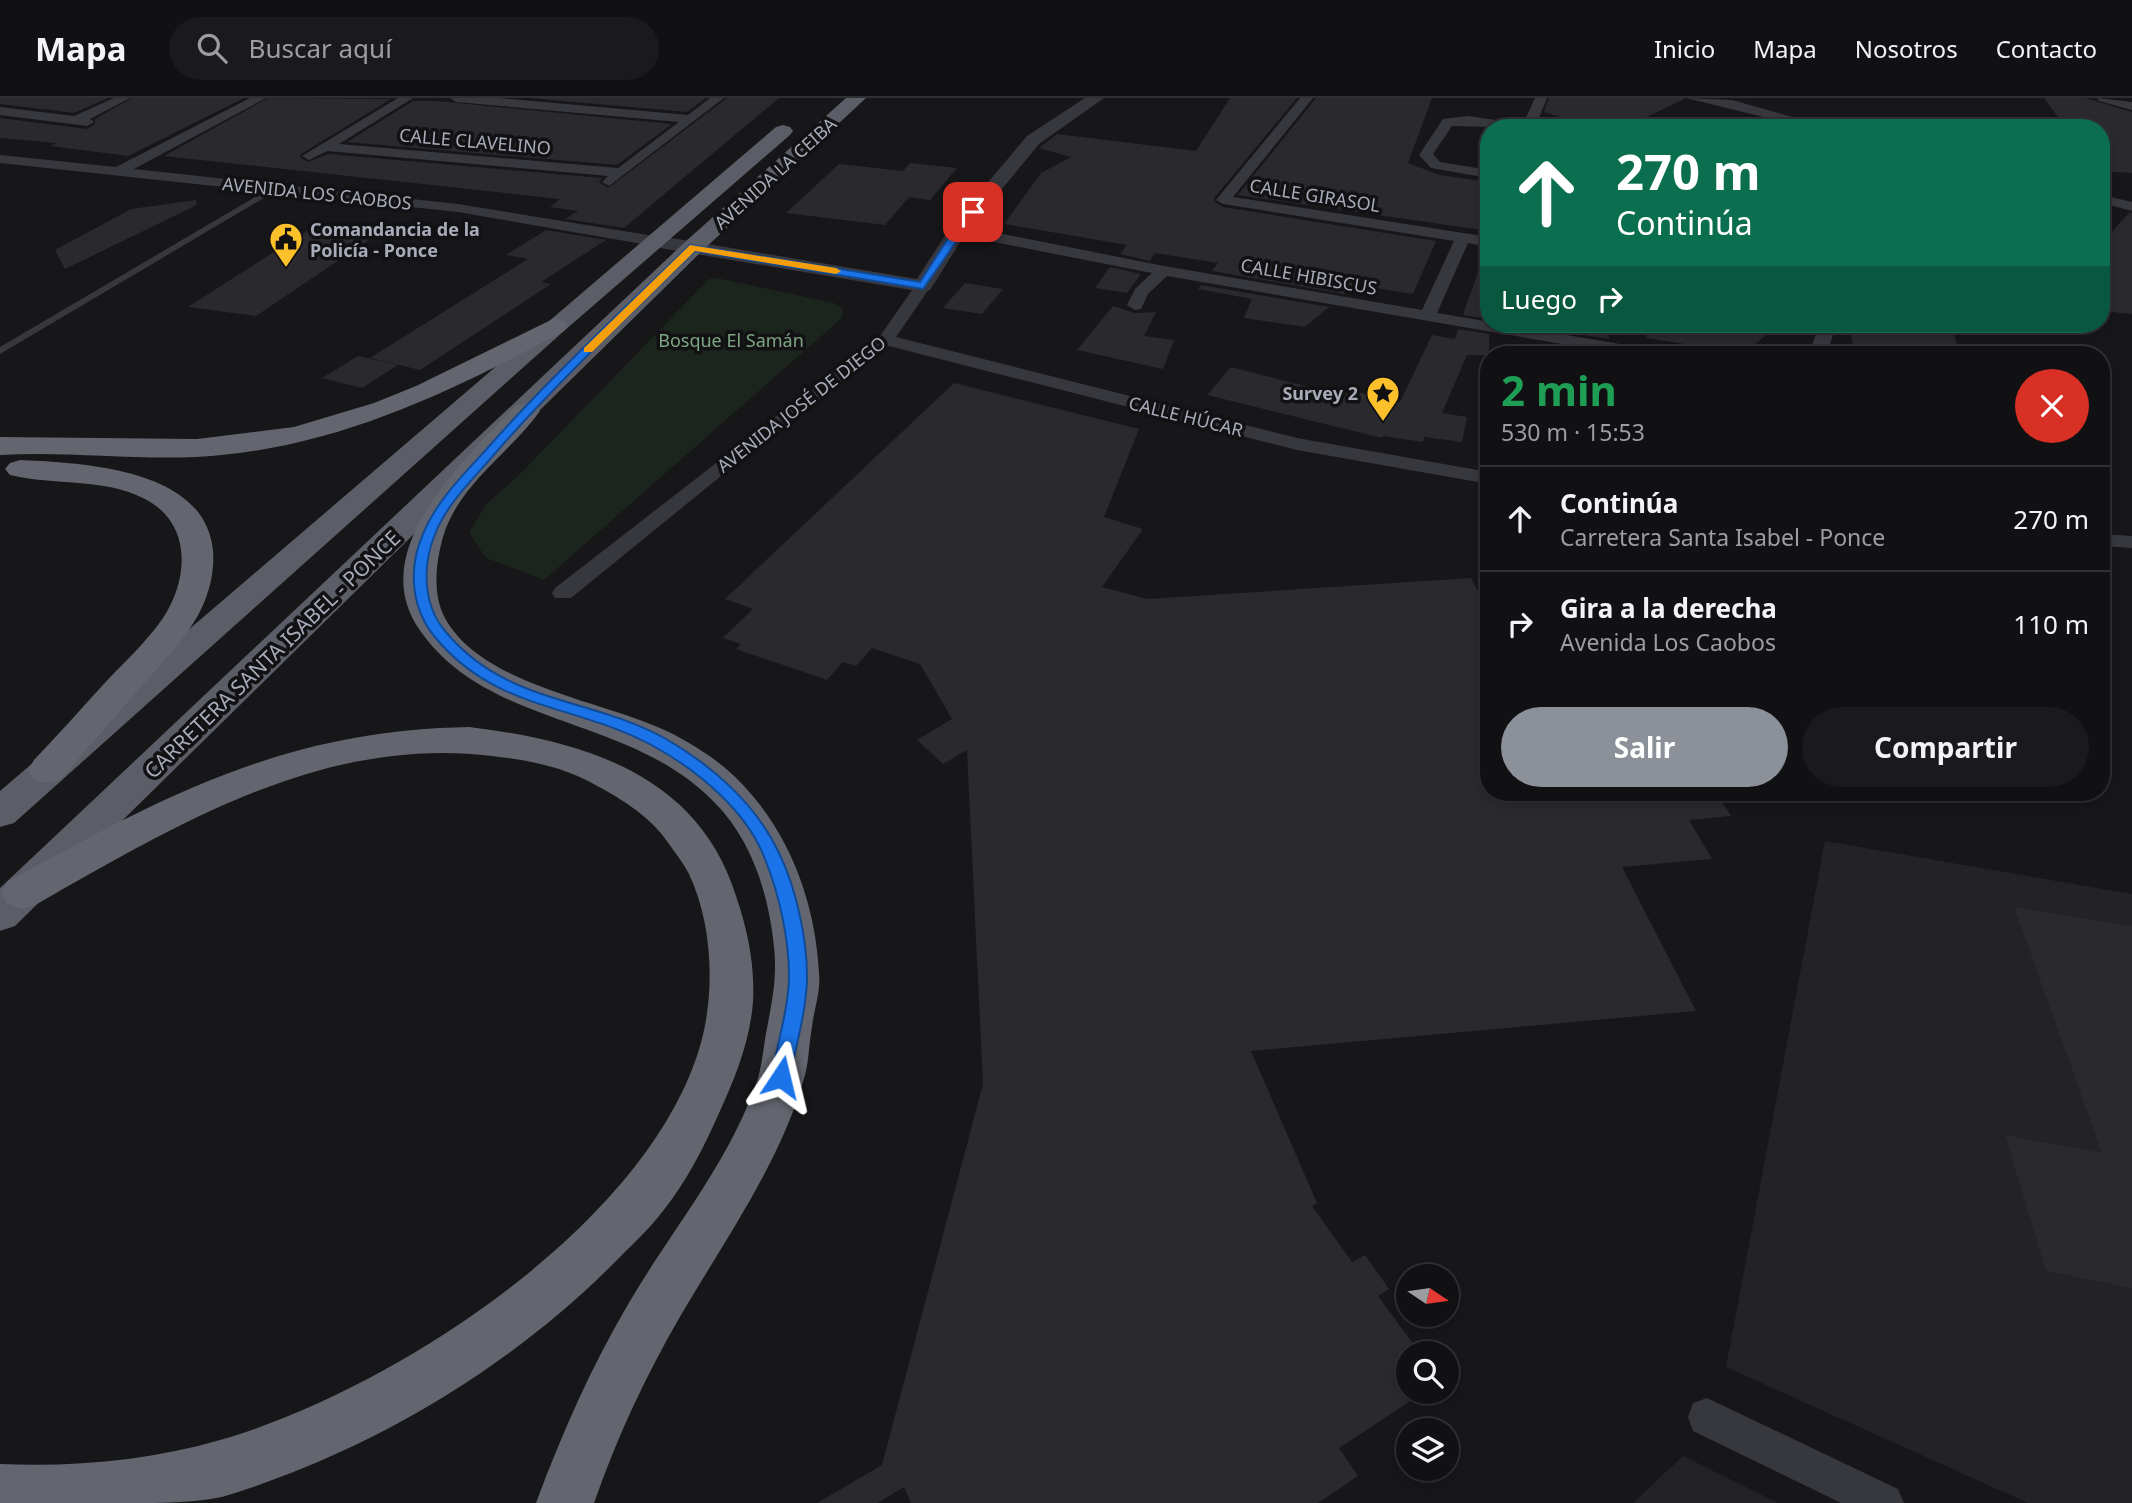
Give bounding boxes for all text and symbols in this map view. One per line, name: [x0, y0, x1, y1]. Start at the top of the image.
search box: [169, 17, 659, 80]
text: Mapa: [35, 26, 127, 71]
icon: search: [193, 29, 231, 67]
text: Buscar aquí: [249, 30, 392, 66]
text: Inicio: [1654, 32, 1715, 65]
text: Mapa: [1753, 32, 1817, 65]
text: Nosotros: [1855, 32, 1958, 65]
text: Contacto: [1996, 32, 2097, 65]
street label: AVENIDA LA CEIBA: [709, 111, 842, 234]
street label: CALLE CLAVELINO: [398, 122, 552, 160]
text: 270 m: [1616, 138, 1761, 204]
icon: ahead: [1501, 147, 1592, 238]
street label: AVENIDA LOS CAOBOS: [221, 171, 413, 215]
street label: CALLE GIRASOL: [1248, 173, 1382, 217]
pin: [943, 182, 1003, 242]
icon: arrive: [954, 193, 992, 231]
text: Continúa: [1616, 201, 1753, 244]
place label: Comandancia de la Policía - Ponce: [310, 217, 480, 262]
public building icon: Comandancia de la Policía - Ponce: [267, 220, 305, 269]
street label: CALLE HIBISCUS: [1239, 252, 1379, 300]
icon: right: [1591, 280, 1629, 318]
text: Luego: [1501, 281, 1577, 317]
park label: Bosque El Samán: [658, 328, 804, 352]
street label: AVENIDA JOSÉ DE DIEGO: [712, 330, 890, 478]
text: 2 min: [1501, 361, 1617, 418]
button: close: [2015, 369, 2089, 443]
place icon: Survey 2: [1364, 374, 1402, 423]
place label: Survey 2: [1282, 381, 1358, 405]
street label: CALLE HÚCAR: [1126, 390, 1246, 442]
text: 530 m · 15:53: [1501, 416, 1645, 448]
text: Continúa: [1560, 485, 1678, 521]
icon: ahead: [1501, 500, 1539, 538]
text: 270 m: [2013, 501, 2089, 537]
text: Carretera Santa Isabel - Ponce: [1560, 521, 1885, 553]
street label: CARRETERA SANTA ISABEL - PONCE: [138, 524, 406, 784]
text: Gira a la derecha: [1560, 590, 1777, 626]
icon: right: [1501, 605, 1539, 643]
text: 110 m: [2013, 606, 2089, 642]
text: Avenida Los Caobos: [1560, 626, 1776, 658]
button: Salir: [1501, 707, 1788, 787]
button: Compartir: [1802, 707, 2089, 787]
position arrow: [744, 1040, 818, 1114]
north arrow: [1396, 1264, 1460, 1326]
map controls: [1396, 1264, 1459, 1481]
button: search: [1396, 1341, 1459, 1404]
button: layers: [1396, 1418, 1459, 1481]

